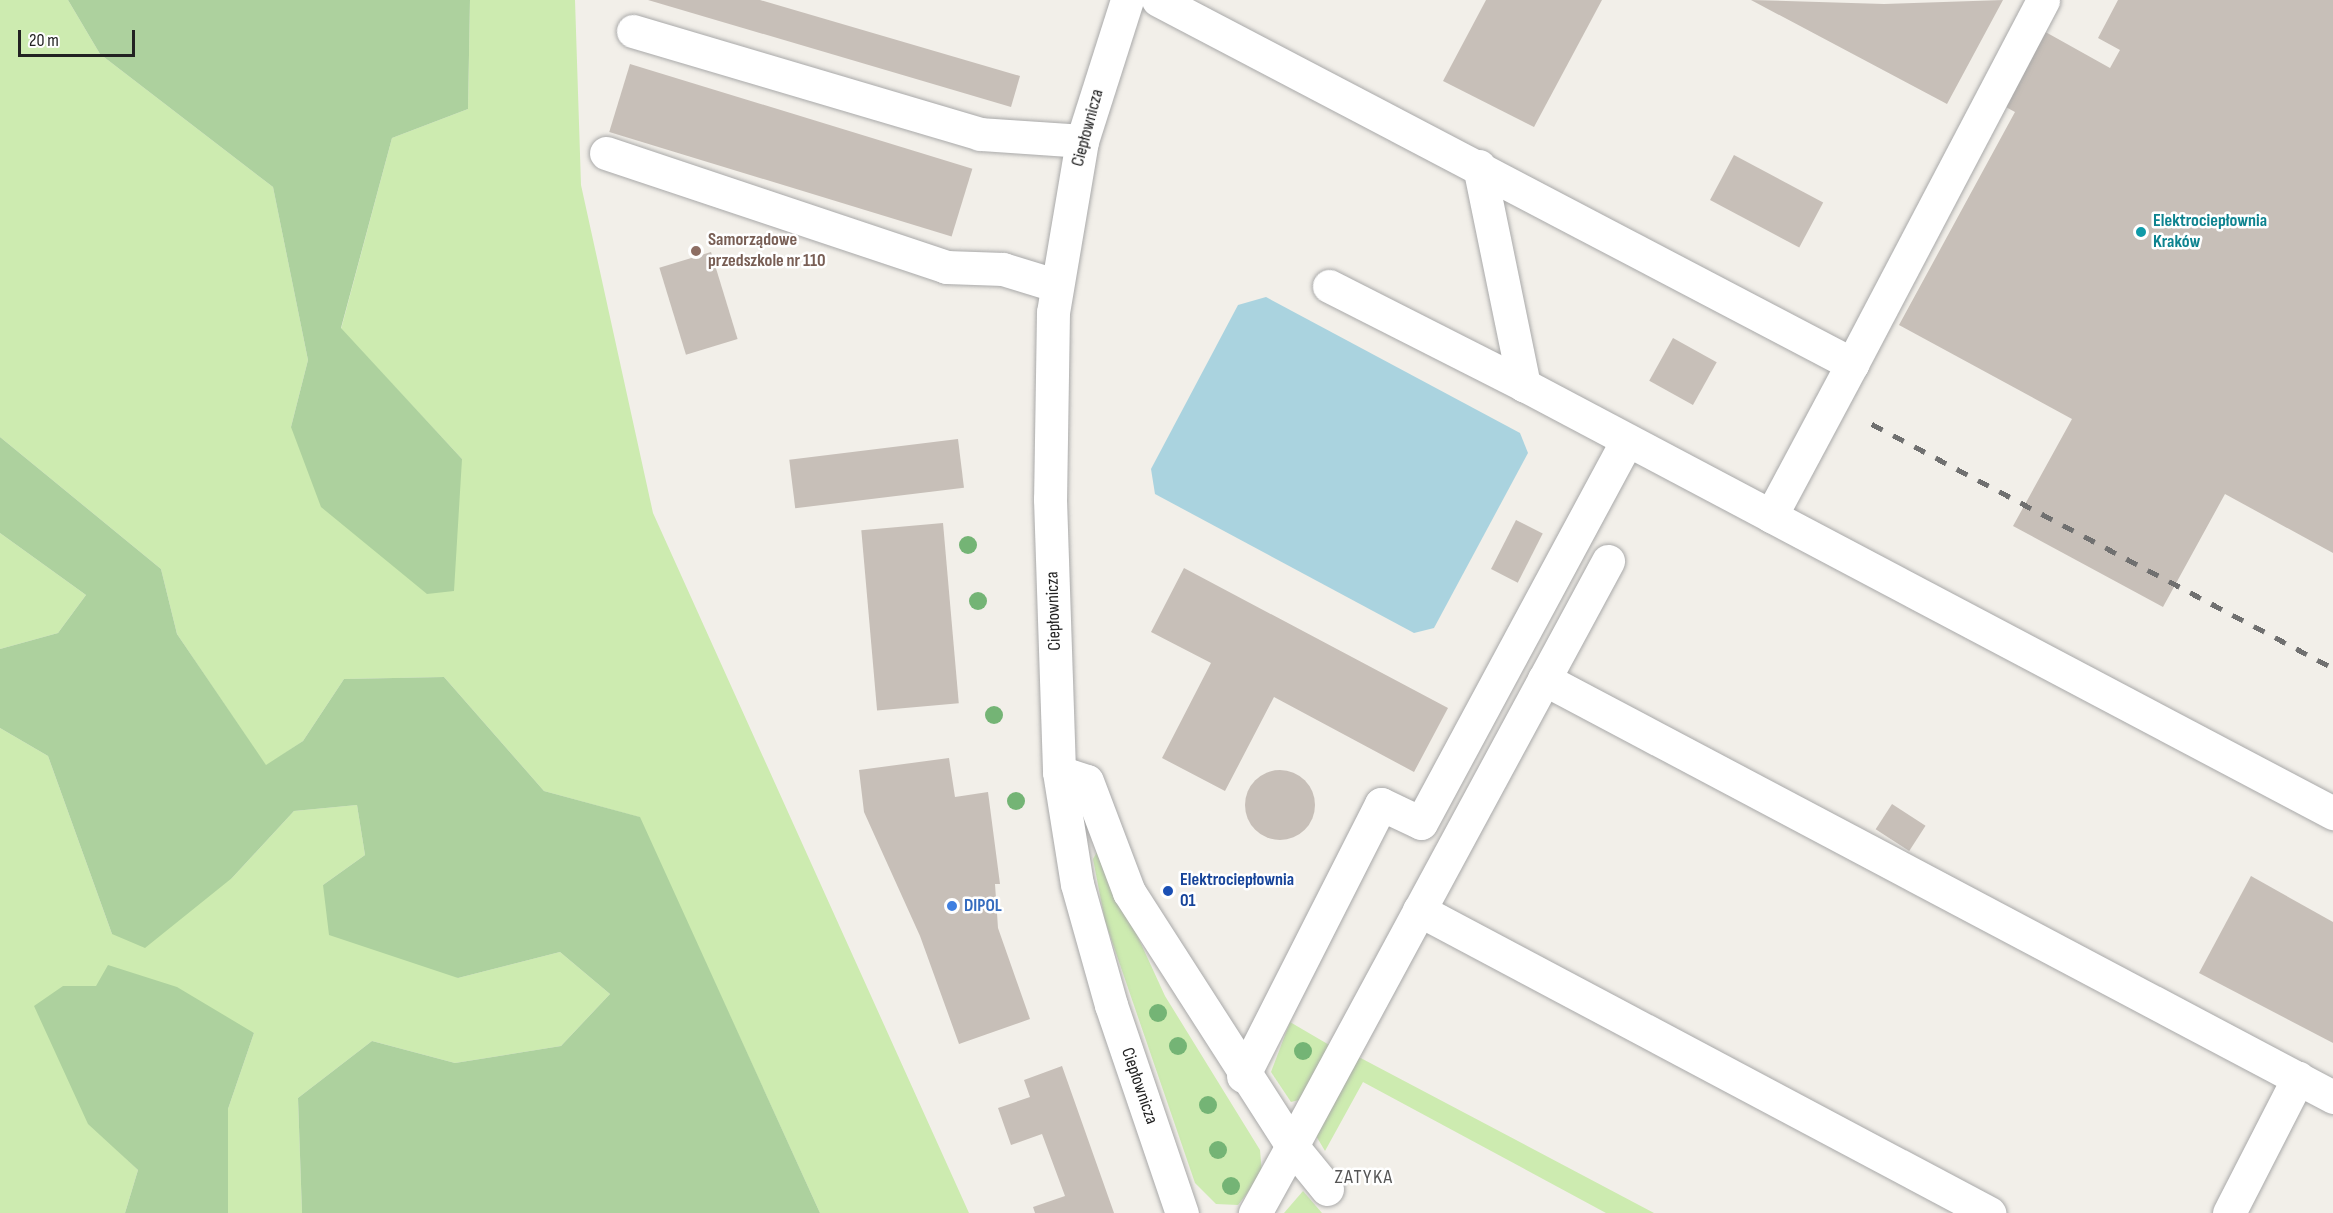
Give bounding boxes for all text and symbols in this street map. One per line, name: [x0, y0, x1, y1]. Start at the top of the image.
scale bar: [21, 18, 138, 56]
text: 20 m: [29, 30, 59, 51]
street label: Ciepłownicza: [1067, 87, 1109, 169]
place label: Elektrociepłownia Kraków: [2153, 211, 2267, 254]
marker: Elektrociepłownia Kraków: [2134, 225, 2148, 239]
place label: Samorządowe przedszkole nr 110: [708, 230, 826, 272]
marker: Samorządowe przedszkole nr 110: [689, 244, 703, 258]
street label: Ciepłownicza: [1042, 571, 1066, 651]
place label: Elektrociepłownia 01: [1180, 870, 1294, 912]
marker: Elektrociepłownia 01: [1161, 884, 1175, 898]
place label: DIPOL: [964, 895, 1002, 917]
marker: DIPOL: [945, 899, 959, 913]
street label: Ciepłownicza: [1116, 1045, 1162, 1127]
district label: ZATYKA: [1334, 1165, 1394, 1189]

